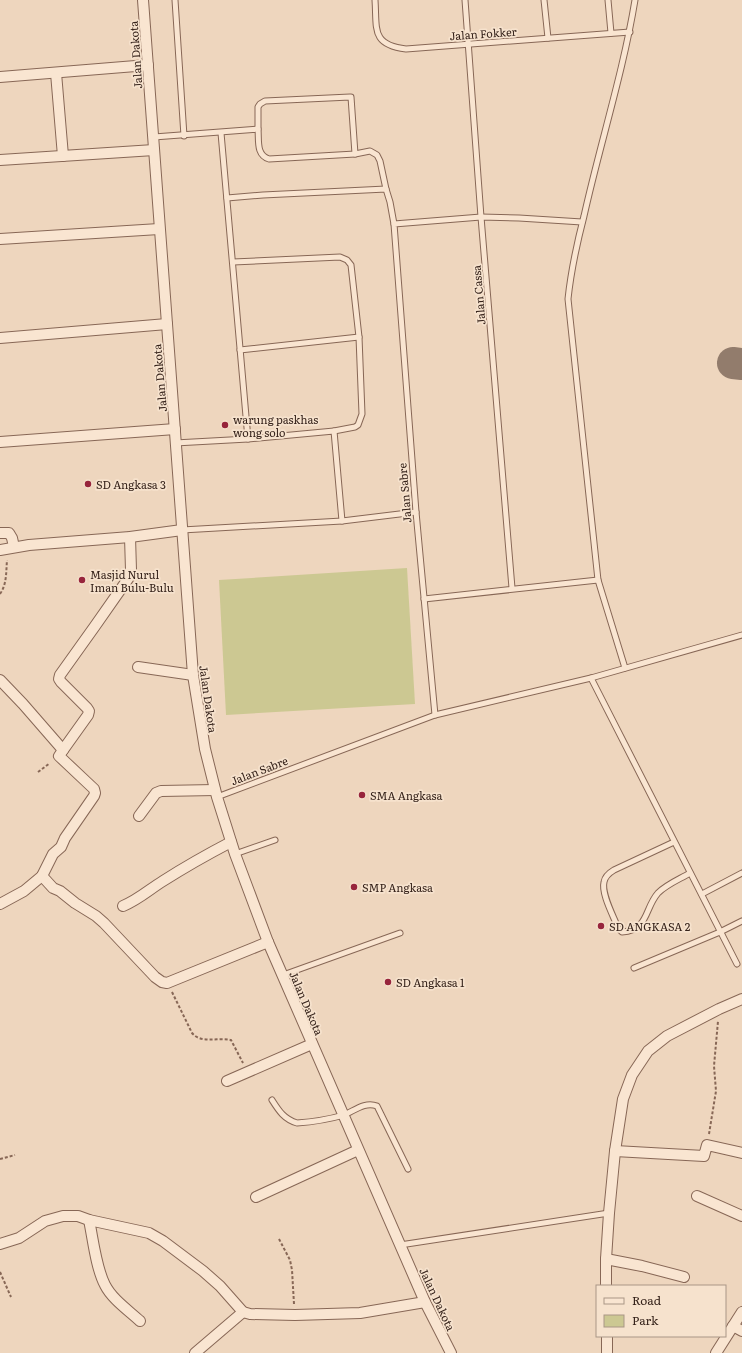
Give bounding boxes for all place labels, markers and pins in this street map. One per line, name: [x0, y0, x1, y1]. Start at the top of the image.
place label: warung paskhas wong solo: [233, 411, 318, 440]
marker: warung paskhas wong solo: [220, 420, 230, 430]
place label: SD Angkasa 3: [96, 476, 166, 492]
marker: SD Angkasa 3: [83, 479, 93, 489]
place label: Masjid Nurul Iman Bulu-Bulu: [90, 566, 174, 595]
marker: Masjid Nurul Iman Bulu-Bulu: [77, 575, 87, 585]
place label: SMA Angkasa: [370, 787, 442, 803]
marker: SMA Angkasa: [357, 790, 367, 800]
place label: SMP Angkasa: [362, 879, 433, 895]
marker: SMP Angkasa: [349, 882, 359, 892]
place label: SD ANGKASA 2: [609, 918, 691, 934]
marker: SD ANGKASA 2: [596, 921, 606, 931]
place label: SD Angkasa 1: [396, 974, 465, 990]
marker: SD Angkasa 1: [383, 977, 393, 987]

